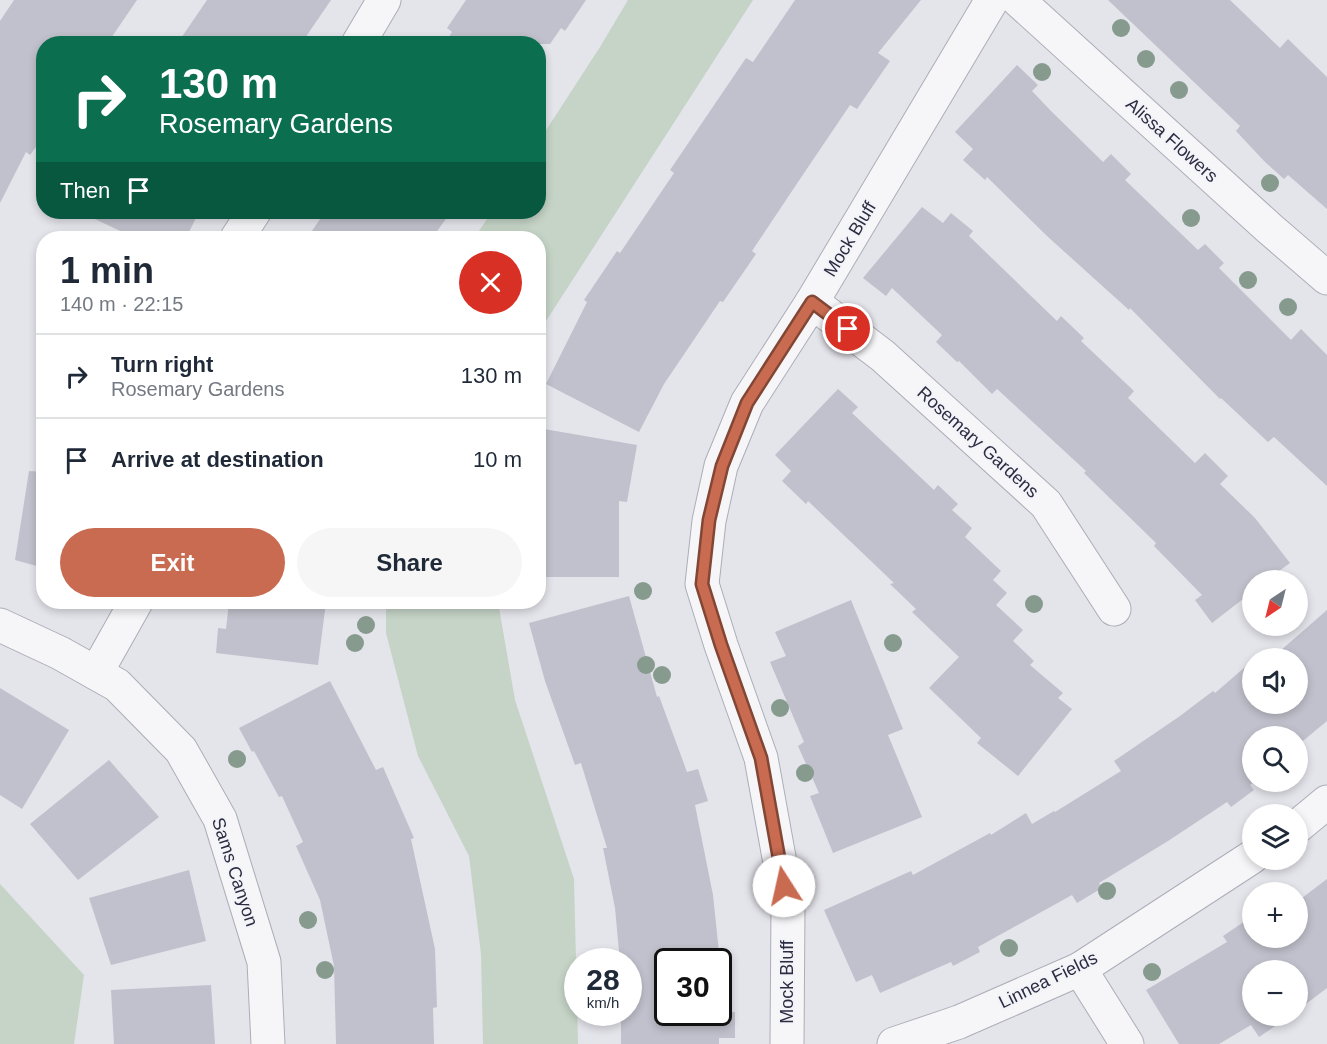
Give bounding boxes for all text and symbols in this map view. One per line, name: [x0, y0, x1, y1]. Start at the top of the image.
icon: right: [60, 60, 138, 138]
text: 130 m: [159, 60, 278, 107]
street label: Alissa Flowers: [1122, 94, 1222, 186]
text: Rosemary Gardens: [159, 109, 393, 139]
icon: arrive: [122, 174, 155, 207]
text: Then: [60, 178, 110, 203]
street label: Mock Bluff: [820, 197, 881, 280]
text: 1 min: [60, 250, 154, 291]
button: close: [459, 251, 522, 314]
text: 140 m · 22:15: [60, 293, 183, 315]
pin: [822, 303, 873, 354]
icon: arrive: [831, 312, 864, 345]
text: Turn right: [111, 352, 213, 377]
icon: right: [60, 360, 93, 393]
text: 130 m: [461, 363, 522, 388]
text: Rosemary Gardens: [111, 378, 284, 400]
street label: Rosemary Gardens: [913, 382, 1043, 502]
icon: arrive: [60, 444, 93, 477]
text: Arrive at destination: [111, 447, 324, 472]
text: 10 m: [473, 447, 522, 472]
button: Exit: [60, 528, 285, 597]
button: Share: [297, 528, 522, 597]
north arrow: [1242, 570, 1308, 636]
map controls: [1242, 570, 1308, 1026]
button: sound: [1242, 648, 1308, 714]
button: search: [1242, 726, 1308, 792]
button: layers: [1242, 804, 1308, 870]
street label: Sams Canyon: [208, 815, 262, 929]
position arrow: [752, 854, 816, 918]
button: +: [1242, 882, 1308, 948]
street label: Mock Bluff: [777, 939, 797, 1024]
speed limit sign: 30: [654, 948, 732, 1026]
street label: Linnea Fields: [995, 948, 1101, 1012]
button: −: [1242, 960, 1308, 1026]
text: 28: [586, 963, 620, 996]
text: km/h: [587, 994, 619, 1011]

